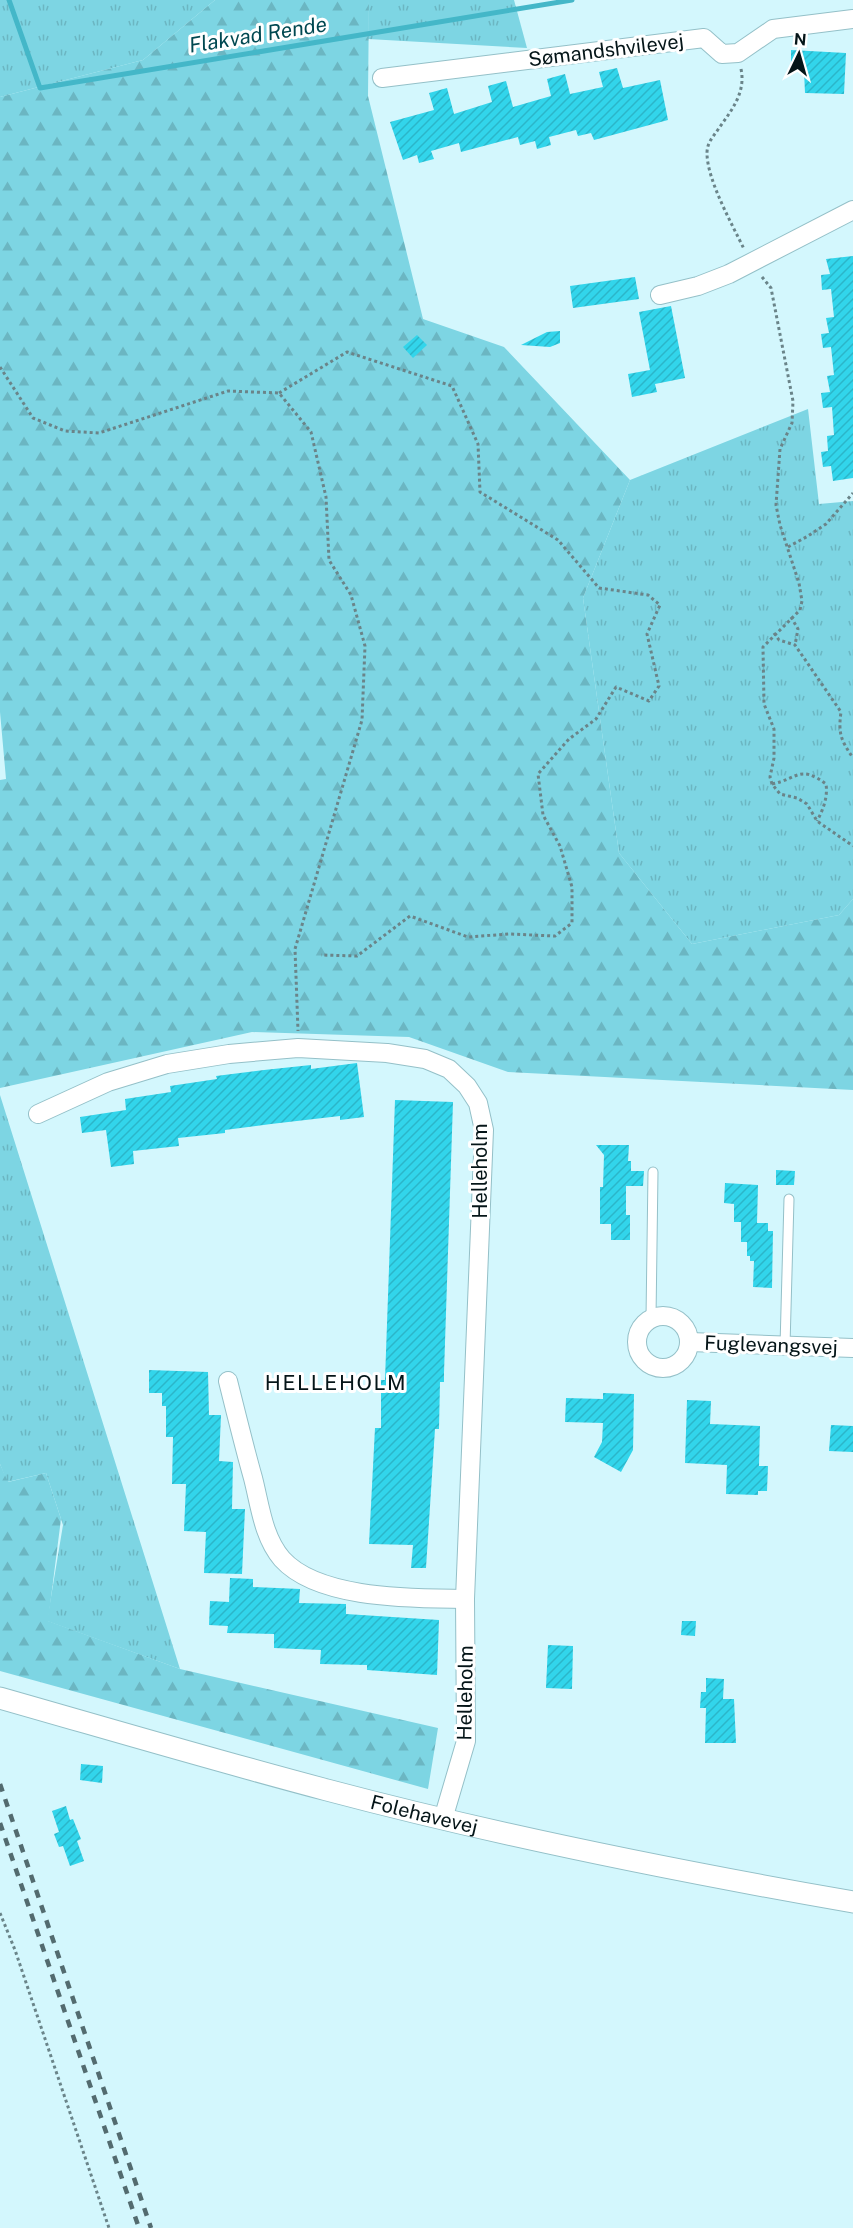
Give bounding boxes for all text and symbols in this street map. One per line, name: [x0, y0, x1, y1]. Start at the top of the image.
water label: Flakvad Rende: [187, 11, 329, 58]
north arrow: [769, 24, 829, 84]
street label: Sømandshvilevej: [527, 29, 685, 71]
text: N: [793, 30, 807, 50]
street label: Helleholm: [468, 1123, 492, 1219]
street label: Fuglevangsvej: [704, 1331, 838, 1359]
district label: HELLEHOLM: [265, 1370, 407, 1395]
street label: Helleholm: [452, 1645, 478, 1741]
street label: Folehavevej: [368, 1790, 480, 1839]

